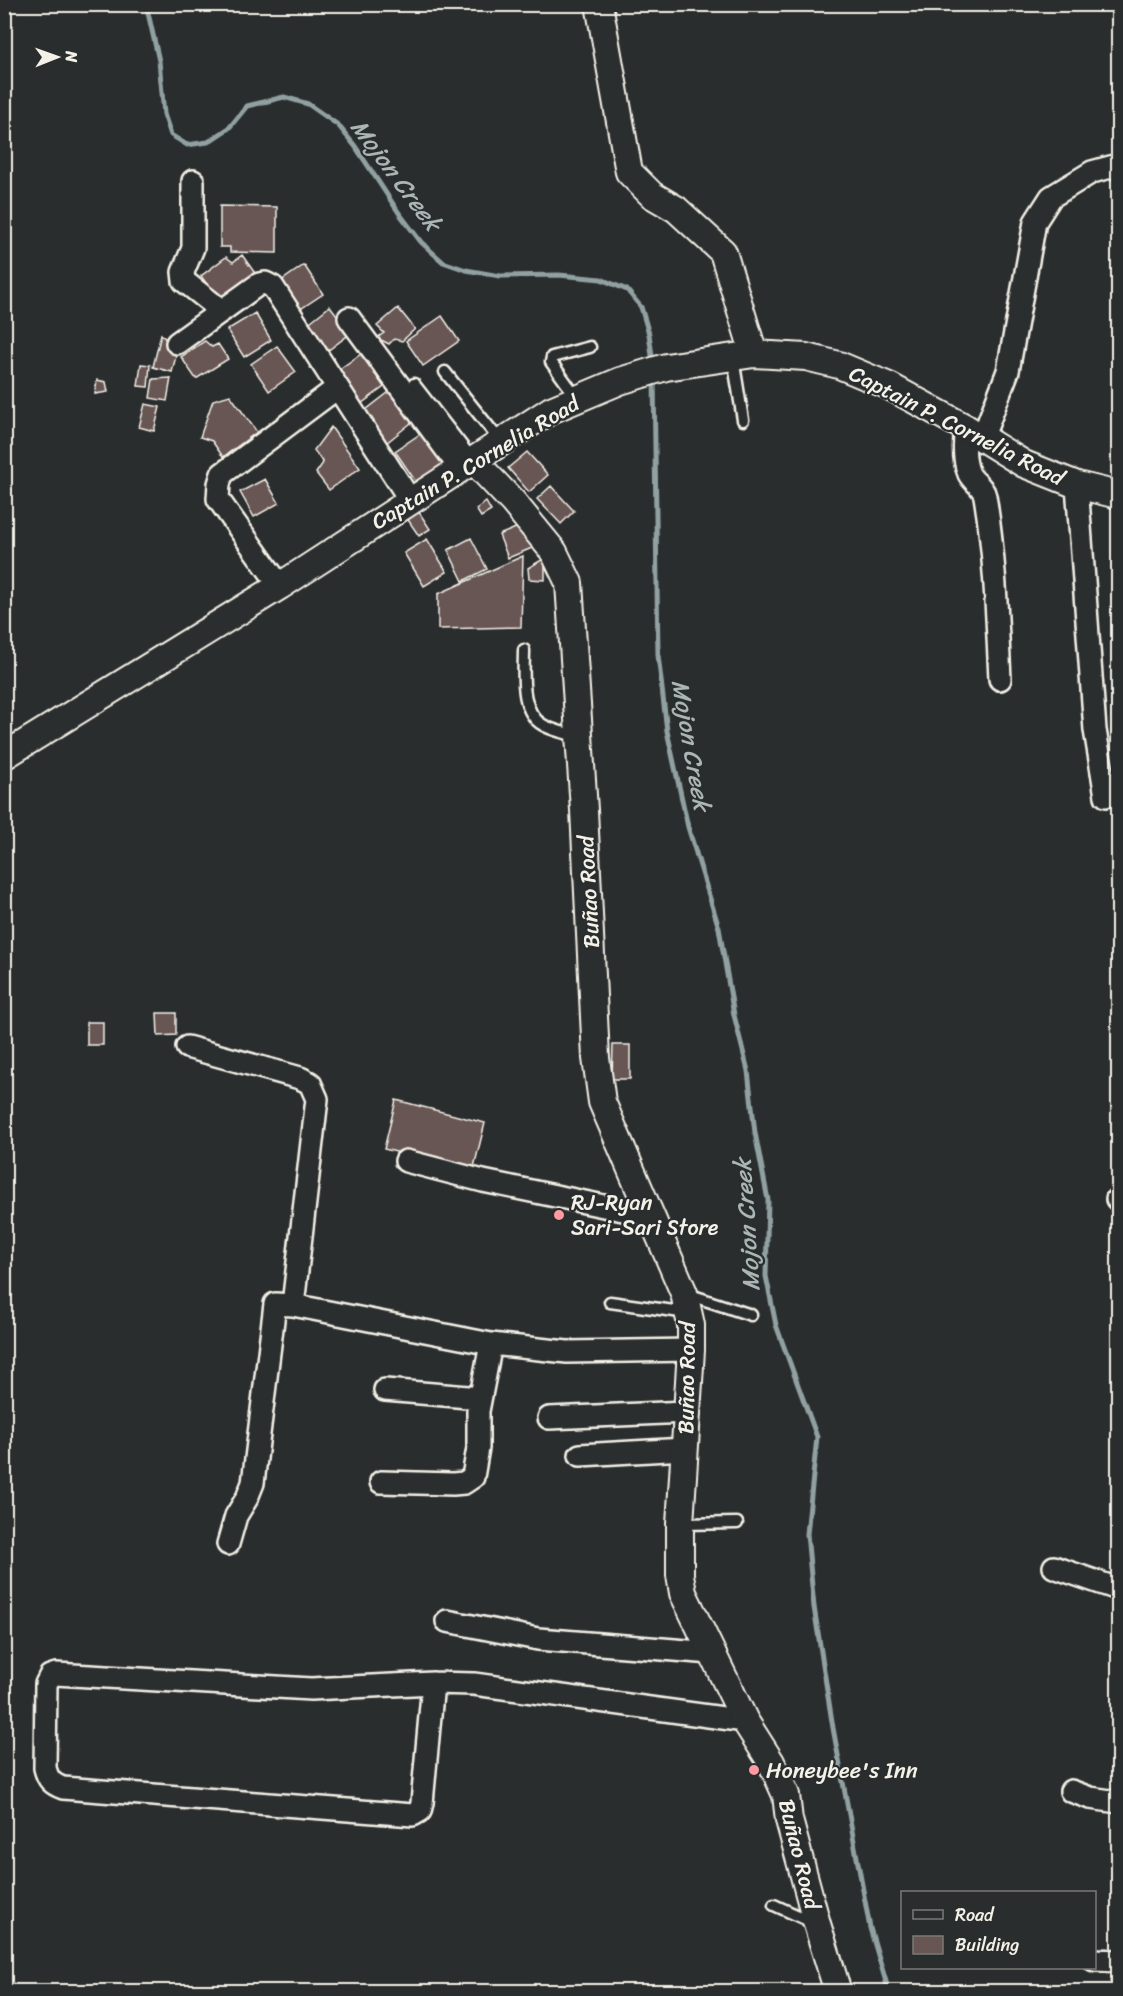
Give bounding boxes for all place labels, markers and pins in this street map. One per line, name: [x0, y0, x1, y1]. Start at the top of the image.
place label: RJ-Ryan Sari-Sari Store: [571, 1183, 719, 1247]
marker: RJ-Ryan Sari-Sari Store: [552, 1208, 566, 1222]
place label: Honeybee's Inn: [766, 1751, 918, 1790]
marker: Honeybee's Inn: [747, 1763, 761, 1777]

